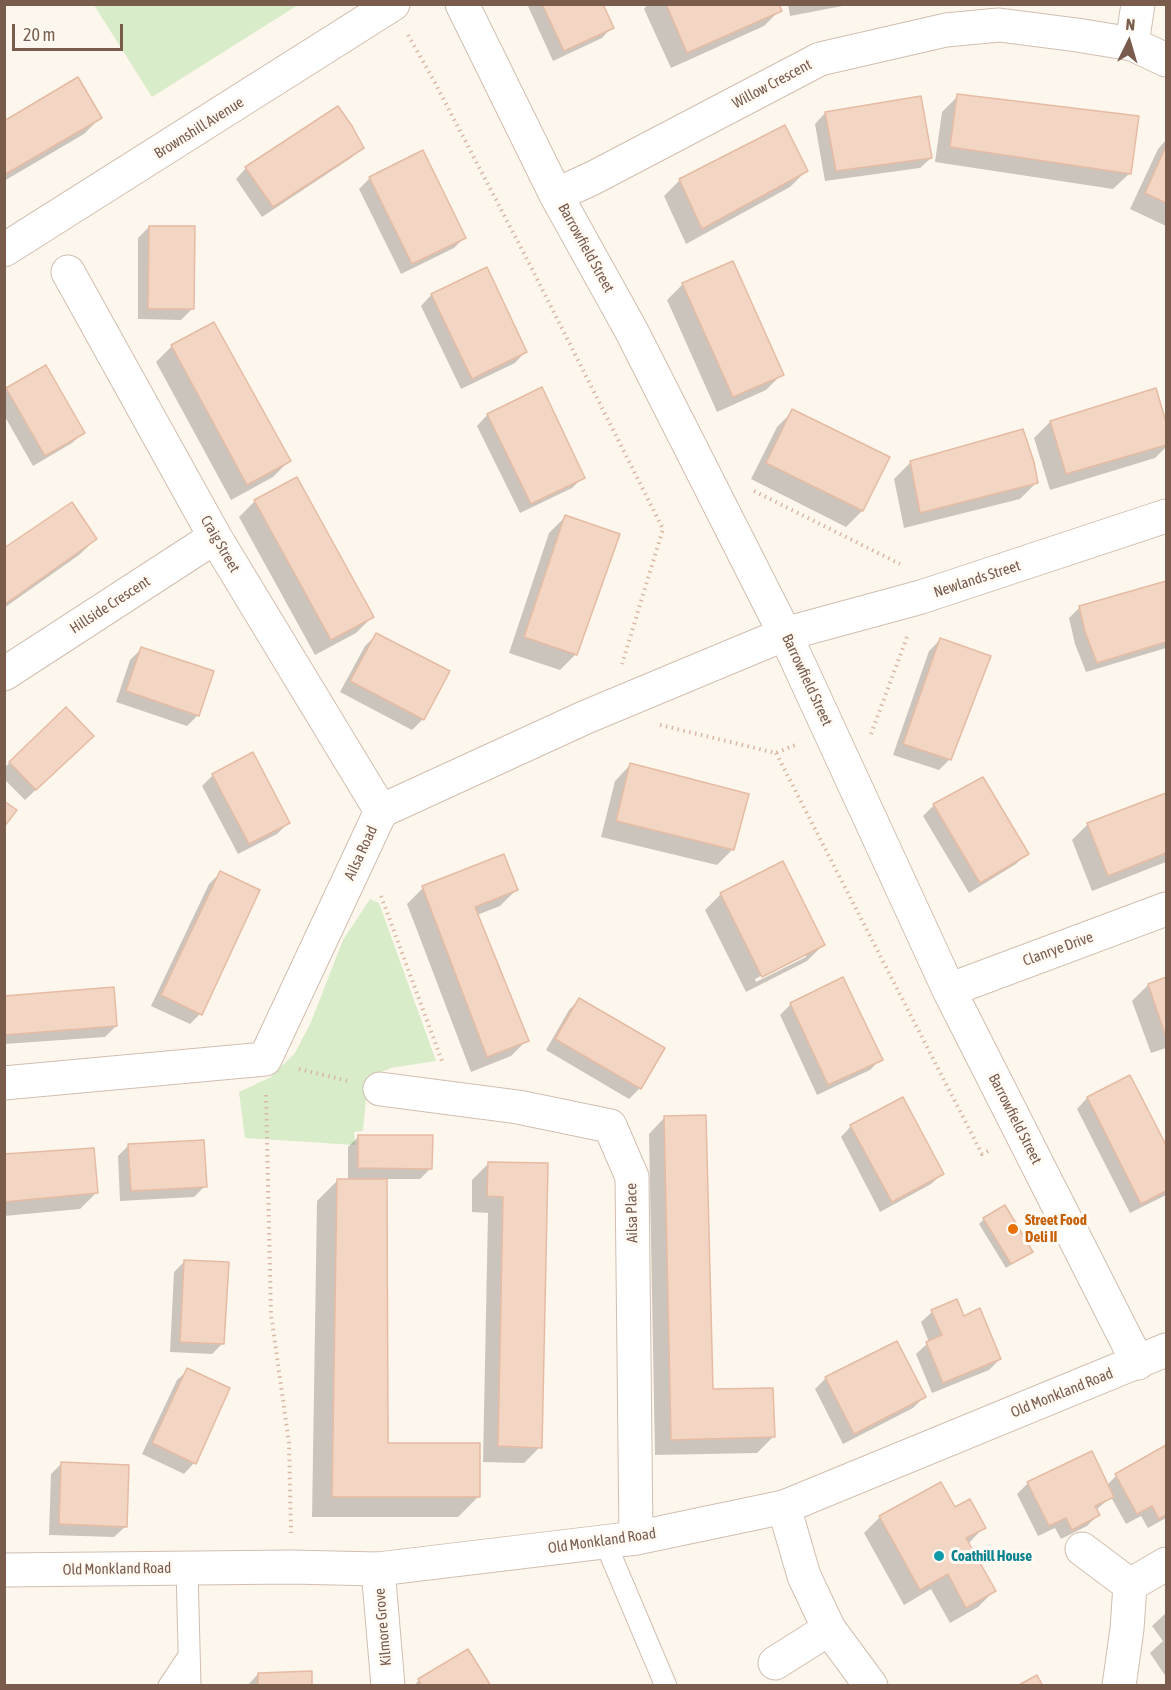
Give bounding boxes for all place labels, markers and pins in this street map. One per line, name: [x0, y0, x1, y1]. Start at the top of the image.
place label: Street Food Deli II: [1025, 1211, 1087, 1246]
marker: Street Food Deli II: [1006, 1222, 1020, 1236]
place label: Coathill House: [951, 1547, 1032, 1565]
marker: Coathill House: [932, 1549, 946, 1563]

